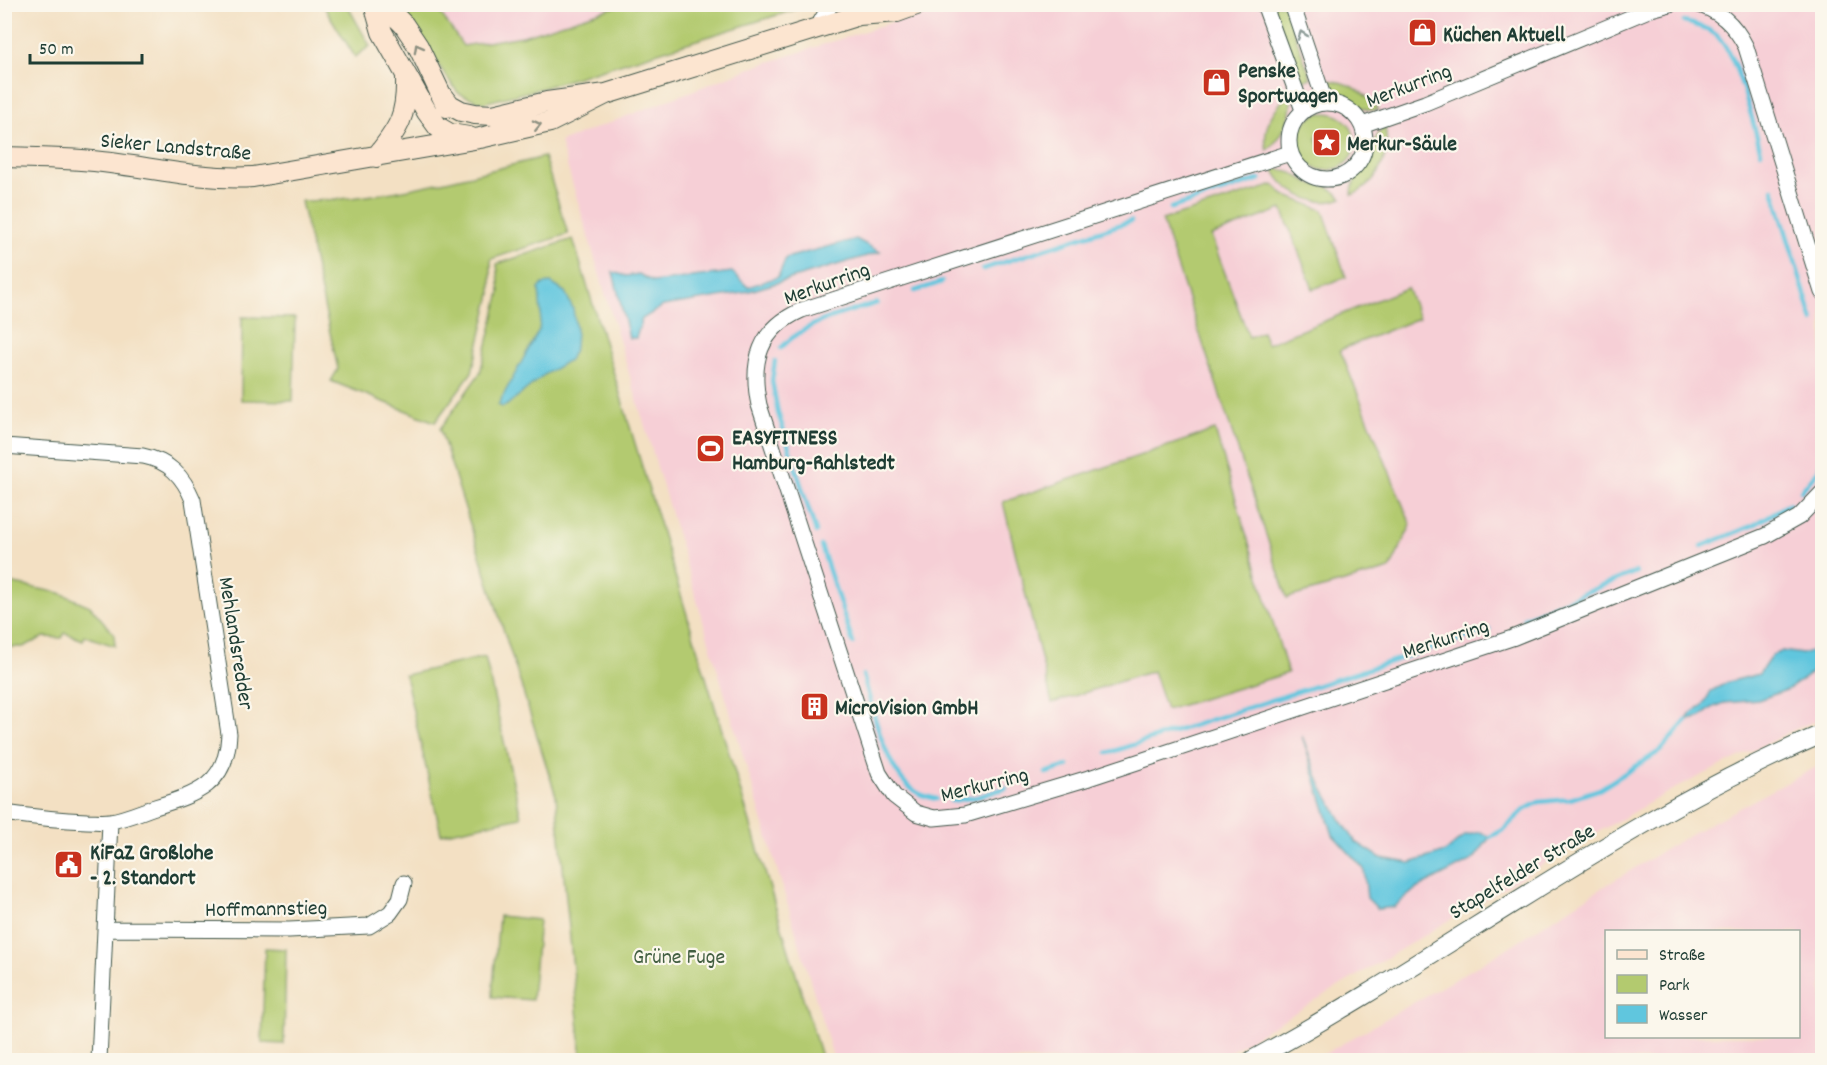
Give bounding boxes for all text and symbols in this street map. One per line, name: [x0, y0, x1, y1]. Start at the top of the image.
shop icon: Küchen Aktuell: [1406, 17, 1438, 49]
place label: Küchen Aktuell: [1443, 21, 1566, 52]
scale bar: [30, 27, 142, 65]
one-way arrow: [1297, 30, 1310, 40]
text: 50 m: [39, 38, 74, 63]
one-way arrow: [414, 44, 425, 54]
place label: Penske Sportwagen: [1238, 57, 1338, 113]
street label: Merkurring: [1362, 57, 1457, 118]
shop icon: Penske Sportwagen: [1201, 66, 1233, 98]
one-way arrow: [532, 119, 542, 132]
street label: Sieker Landstraße: [99, 126, 252, 171]
place icon: Merkur-Säule: [1310, 126, 1342, 158]
place label: Merkur-Säule: [1347, 130, 1457, 161]
street label: Merkurring: [780, 255, 874, 315]
place label: EASYFITNESS Hamburg-Rahlstedt: [732, 424, 896, 480]
sports icon: EASYFITNESS Hamburg-Rahlstedt: [695, 433, 727, 465]
street label: Mehlandsredder: [209, 575, 260, 713]
street label: Merkurring: [1399, 612, 1493, 669]
building icon: MicroVision GmbH: [798, 690, 830, 722]
place label: MicroVision GmbH: [835, 694, 979, 725]
street label: Merkurring: [938, 761, 1032, 812]
street label: Stapelfelder Straße: [1444, 817, 1602, 929]
place label: KiFaZ Großlohe - 2. Standort: [90, 839, 214, 895]
public building icon: KiFaZ Großlohe - 2. Standort: [53, 848, 85, 880]
street label: Hoffmannstieg: [205, 894, 328, 927]
legend: [1605, 930, 1800, 1038]
park label: Grüne Fuge: [633, 943, 725, 974]
text: Straße: [1659, 944, 1705, 969]
text: Park: [1659, 974, 1690, 999]
text: Wasser: [1659, 1004, 1708, 1029]

